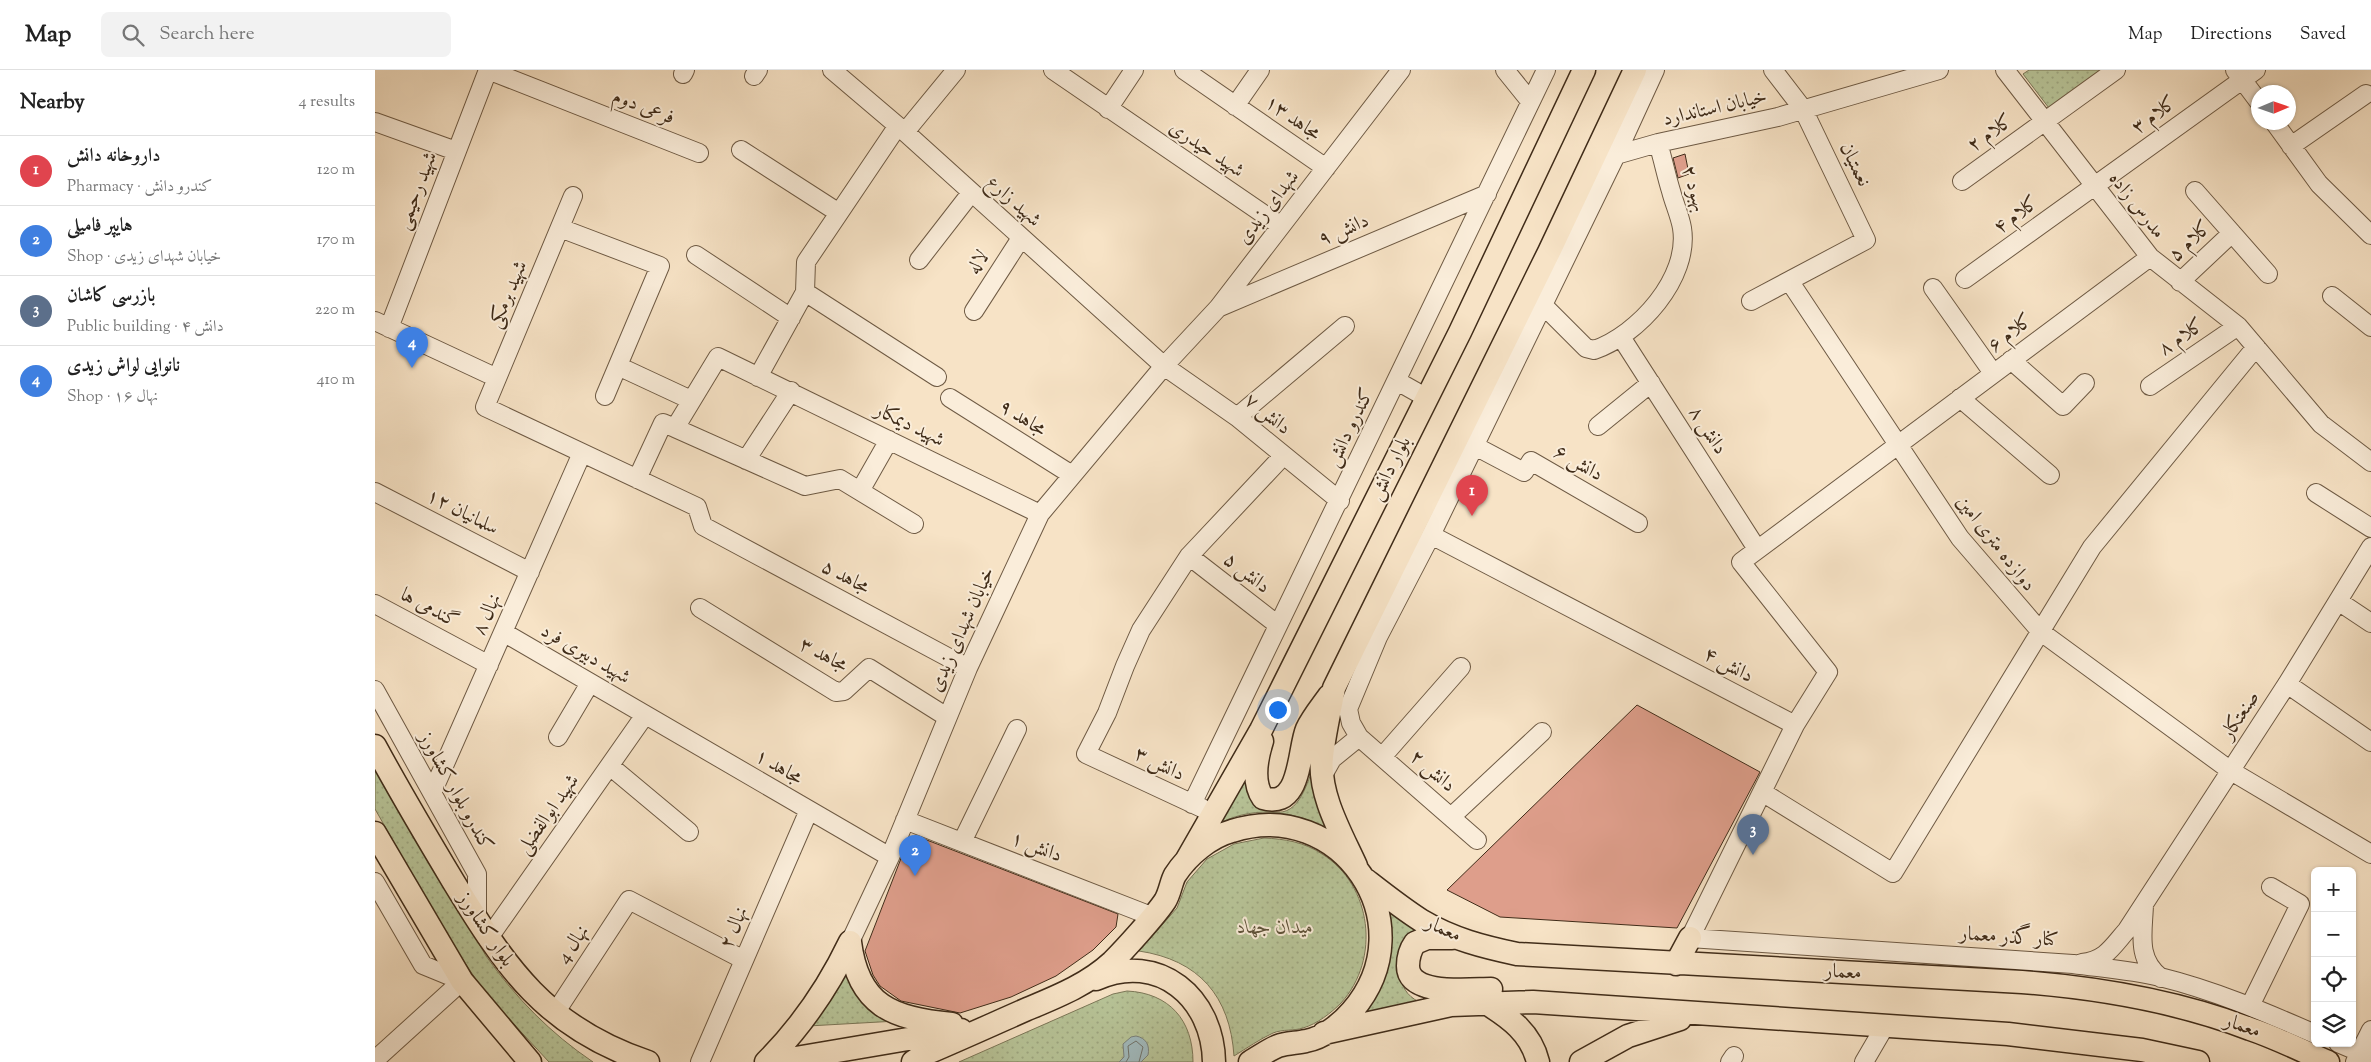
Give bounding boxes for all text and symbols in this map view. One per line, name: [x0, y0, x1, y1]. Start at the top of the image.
search box: [101, 12, 451, 57]
text: Map: [25, 18, 71, 52]
icon: search: [119, 21, 147, 49]
text: Search here: [159, 21, 255, 48]
text: Map: [2128, 22, 2163, 48]
text: Directions: [2191, 22, 2272, 48]
text: Saved: [2300, 22, 2346, 48]
street label: فرعی دوم: [607, 83, 678, 134]
street label: خیابان استاندارد: [1660, 83, 1770, 135]
north arrow: [2251, 85, 2296, 130]
text: Nearby: [20, 88, 85, 118]
street label: مجاهد ۱۳: [1258, 89, 1326, 149]
street label: کلام ۳: [2126, 90, 2184, 143]
text: 4 results: [299, 91, 355, 114]
street label: کلام ۲: [1962, 108, 2020, 161]
street label: شهید حیدری: [1163, 114, 1249, 186]
street label: نعمتیان: [1831, 138, 1877, 192]
text: داروخانه دانش: [67, 143, 161, 170]
street label: شهید رحیمی: [390, 148, 446, 234]
text: 1: [33, 159, 39, 182]
text: 120 m: [317, 159, 355, 182]
street label: بهبود ۲: [1673, 162, 1713, 216]
street label: شهدای زیدی: [1231, 165, 1307, 251]
street label: مدرس زاده: [2101, 166, 2171, 246]
street label: شهید زارع: [978, 169, 1047, 236]
text: Pharmacy · کندرو دانش: [67, 176, 212, 199]
street label: کلام ۴: [1988, 190, 2046, 243]
street label: دانش ۹: [1314, 207, 1374, 255]
text: هایپر فامیلی: [67, 213, 133, 240]
street label: کلام ۵: [2163, 214, 2220, 270]
text: 2: [32, 229, 40, 252]
text: 170 m: [317, 229, 355, 252]
street label: لاله: [960, 245, 998, 281]
text: Shop · خیابان شهدای زیدی: [67, 246, 221, 269]
street label: شهید برمکی: [482, 257, 536, 333]
text: بازرسی کاشان: [67, 283, 155, 310]
text: 3: [33, 299, 39, 322]
text: 220 m: [315, 299, 355, 322]
street label: کلام ۶: [1982, 307, 2040, 361]
street label: کلام ۸: [2153, 312, 2211, 365]
text: Public building · دانش ۴: [67, 316, 224, 339]
pin: 4: [396, 327, 428, 368]
text: نانوایی لواش زیدی: [67, 353, 180, 380]
text: 4: [32, 369, 40, 392]
text: 410 m: [317, 369, 355, 392]
street label: کندرو دانش: [1319, 384, 1383, 472]
text: Shop · نهال ۱۶: [67, 386, 158, 409]
street label: دانش ۷: [1237, 387, 1297, 443]
street label: مجاهد ۹: [993, 393, 1051, 445]
street label: شهید دیمکار: [867, 396, 949, 455]
street label: دانش ۸: [1680, 401, 1734, 461]
street label: بلوار دانش: [1362, 432, 1420, 506]
street label: دانش ۶: [1548, 438, 1608, 490]
pin: 1: [1456, 475, 1488, 516]
street label: سلمانیان ۱۲: [421, 482, 503, 544]
street label: دوازده متری امین: [1948, 490, 2042, 598]
street label: دانش ۵: [1216, 546, 1276, 602]
street label: مجاهد ۵: [816, 553, 874, 603]
street label: خیابان شهدای زیدی: [923, 563, 1003, 697]
street label: گندمی ها: [395, 582, 463, 636]
street label: نهال ۸: [466, 589, 510, 641]
street label: شهید دبیری فرد: [535, 618, 635, 692]
street label: مجاهد ۳: [794, 631, 852, 681]
street label: دانش ۴: [1698, 641, 1758, 691]
street label: صنعتکار: [2213, 686, 2268, 748]
your location: [1265, 697, 1291, 723]
street label: کندرو بلوار کشاورز: [409, 725, 500, 857]
street label: دانش ۳: [1129, 740, 1189, 790]
street label: مجاهد ۱: [749, 743, 807, 793]
street label: دانش ۲: [1403, 744, 1461, 800]
street label: شهید ابوالفضلی: [511, 769, 587, 861]
pin: 3: [1737, 814, 1769, 855]
street label: دانش ۱: [1006, 825, 1066, 871]
pin: 2: [899, 835, 931, 876]
map controls: [2311, 867, 2356, 1047]
button: +: [2311, 867, 2356, 912]
street label: بلوار کشاورز: [448, 885, 521, 973]
street label: نهال ۲: [713, 902, 757, 954]
street label: معمار: [1418, 908, 1466, 951]
button: −: [2311, 912, 2356, 957]
park label: میدان جهاد: [1237, 914, 1313, 943]
street label: کنار گذر معمار: [1957, 918, 2059, 956]
street label: نهال 4: [550, 920, 598, 970]
street label: معمار: [1822, 957, 1862, 988]
button: locate: [2311, 957, 2356, 1002]
button: layers: [2311, 1002, 2356, 1047]
street label: معمار: [2218, 1007, 2264, 1047]

